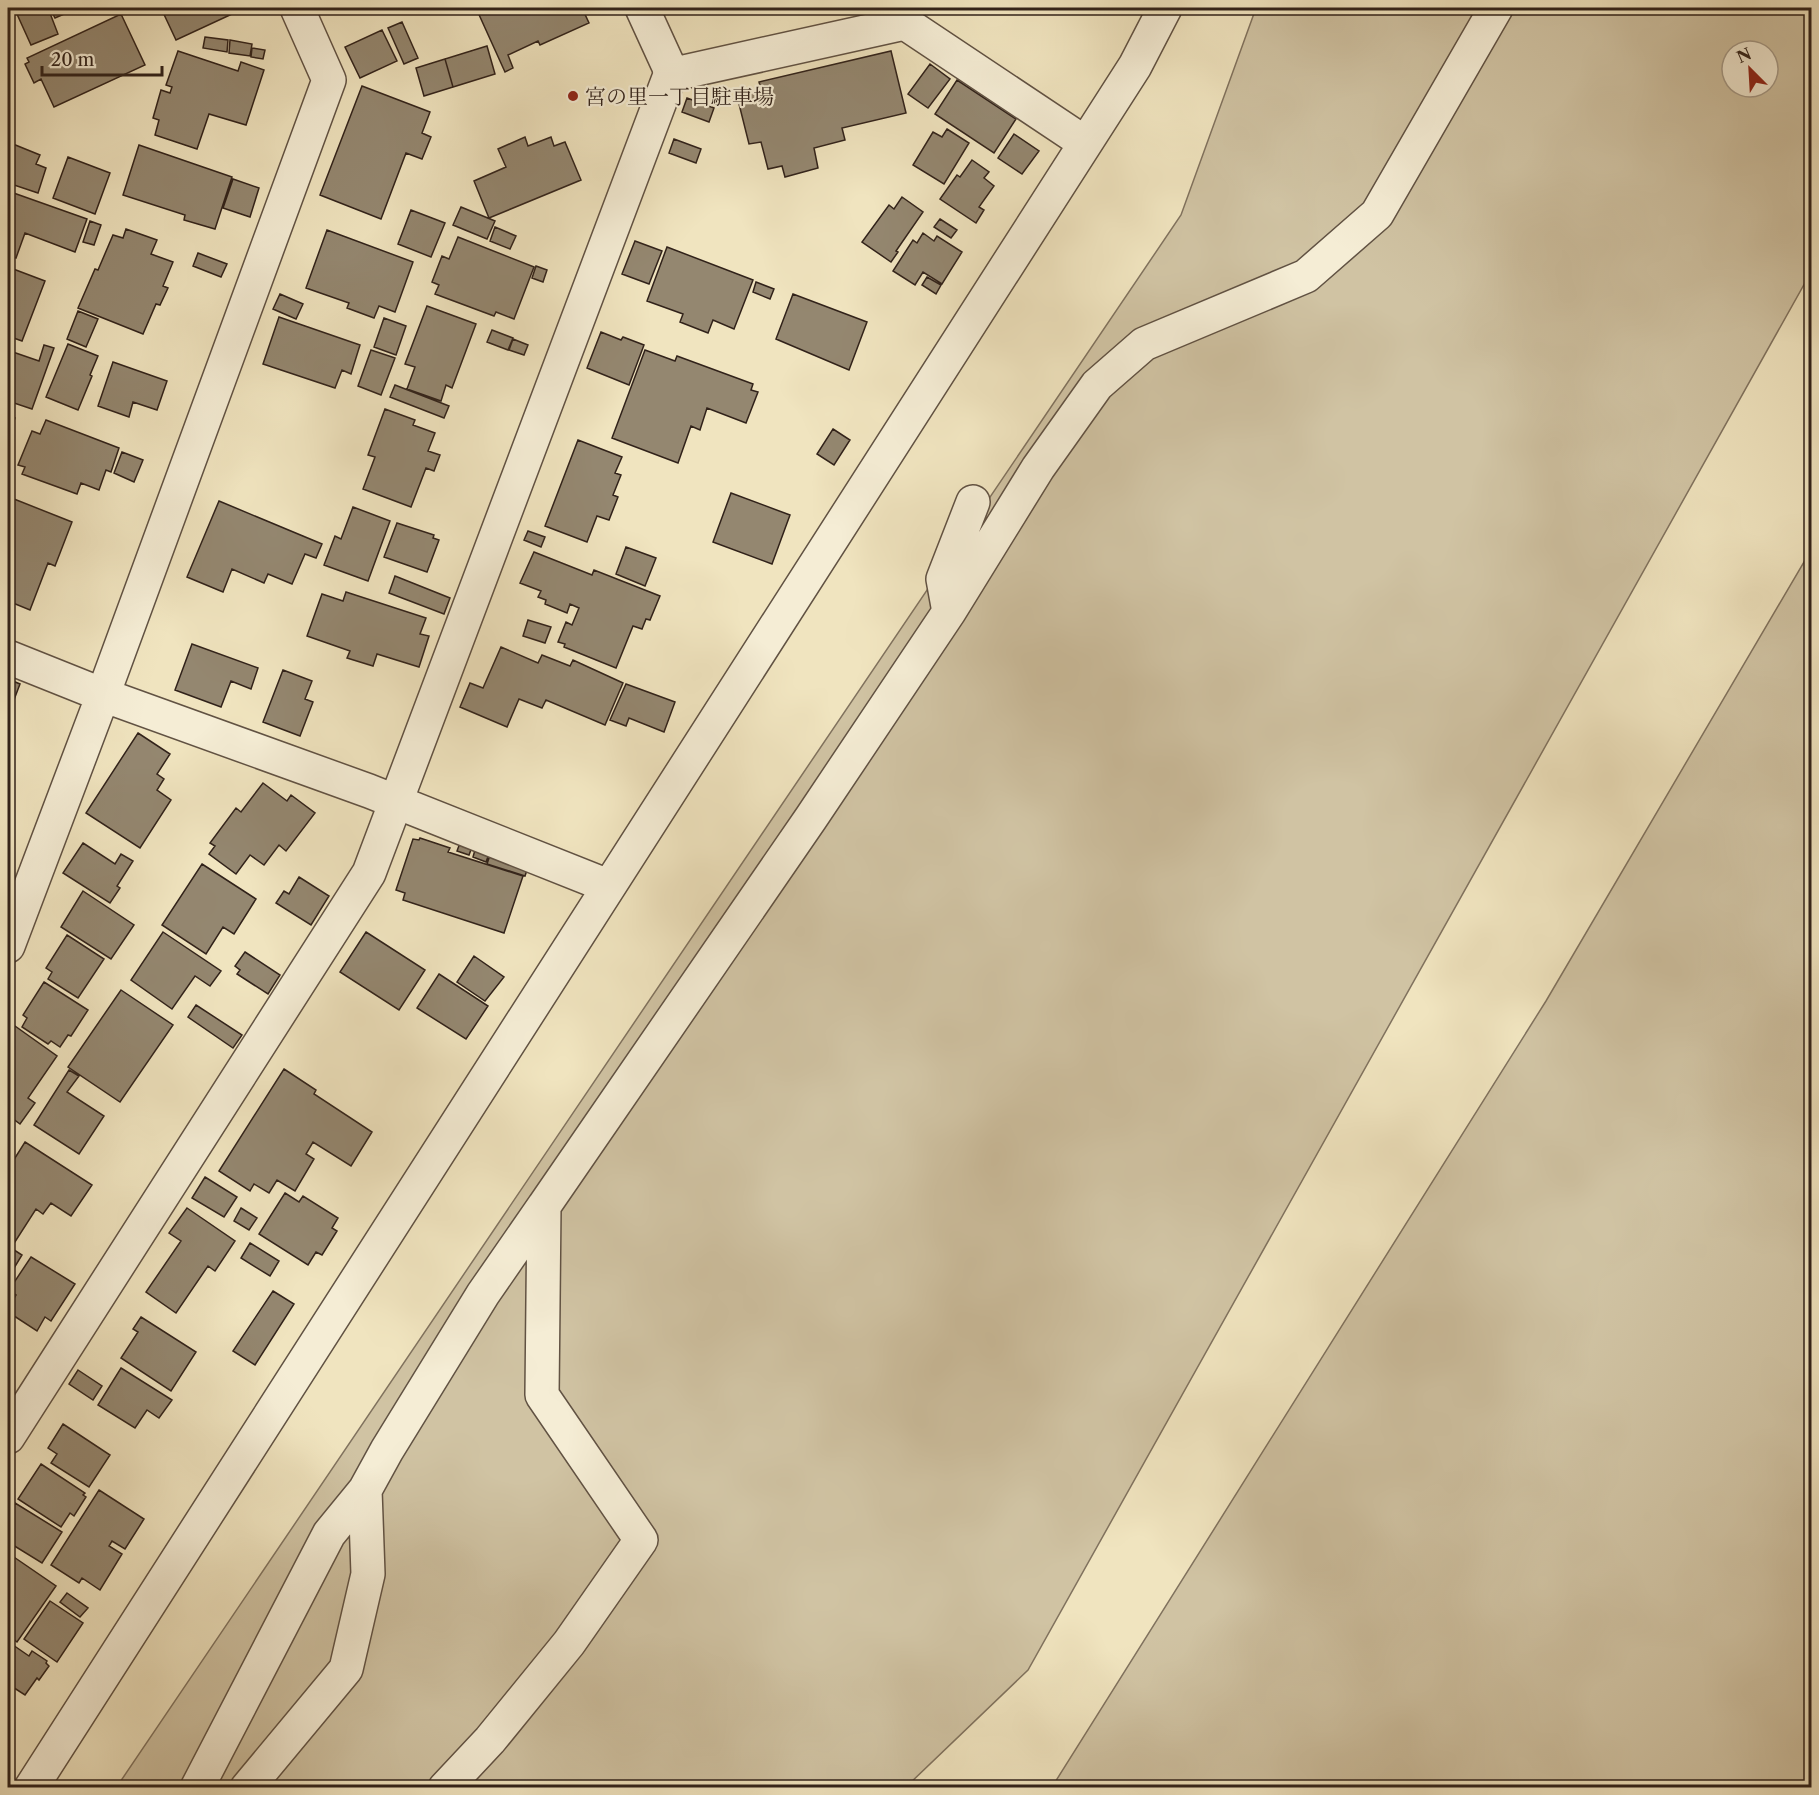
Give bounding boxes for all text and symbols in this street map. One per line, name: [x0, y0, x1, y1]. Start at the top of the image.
scale bar: [42, 39, 162, 77]
north arrow: [1720, 39, 1780, 99]
text: N: [1733, 43, 1754, 67]
text: 20 m: [51, 49, 95, 71]
place label: 宮の里一丁目駐車場: [585, 84, 774, 109]
marker: 宮の里一丁目駐車場: [566, 89, 580, 103]

